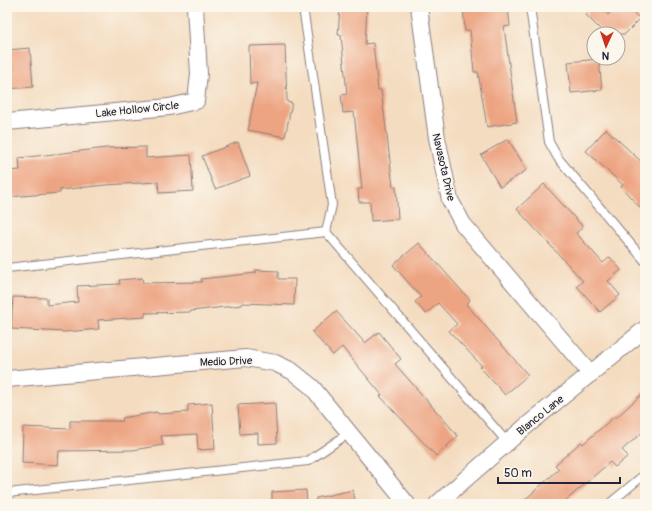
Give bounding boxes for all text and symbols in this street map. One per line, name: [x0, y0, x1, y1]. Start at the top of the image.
north arrow: [586, 26, 626, 66]
text: N: [601, 49, 610, 62]
street label: Lake Hollow Circle: [95, 99, 180, 120]
street label: Navasota Drive: [429, 132, 458, 203]
street label: Medio Drive: [200, 354, 253, 369]
street label: Blanco Lane: [514, 392, 567, 438]
scale bar: [498, 459, 620, 485]
text: 50 m: [504, 466, 532, 481]

